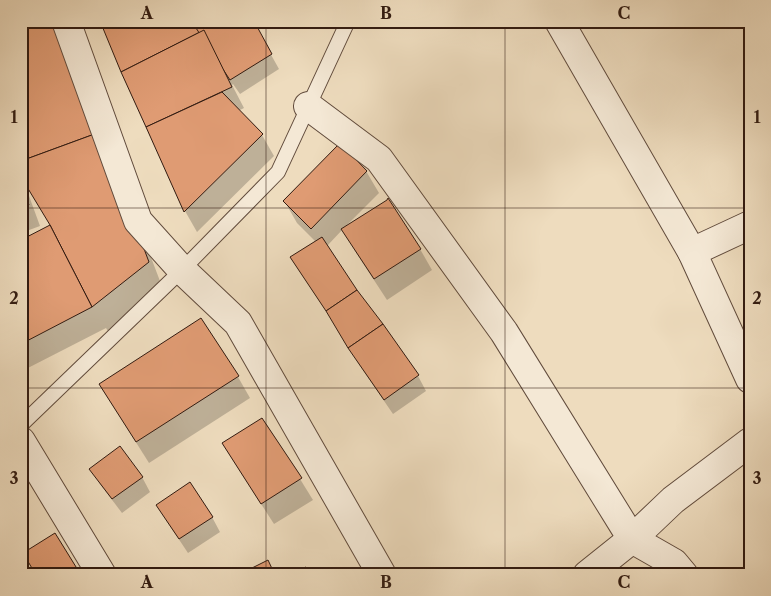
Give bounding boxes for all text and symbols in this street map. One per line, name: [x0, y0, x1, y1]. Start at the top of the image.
text: A: [140, 3, 154, 23]
text: B: [380, 3, 392, 23]
text: C: [618, 3, 630, 23]
text: 1: [10, 107, 18, 127]
text: 1: [753, 107, 761, 127]
text: 2: [9, 288, 19, 308]
text: 2: [752, 288, 762, 308]
text: 3: [9, 468, 19, 488]
text: 3: [752, 468, 762, 488]
text: A: [140, 572, 154, 592]
text: B: [380, 572, 392, 592]
text: C: [618, 572, 630, 592]

